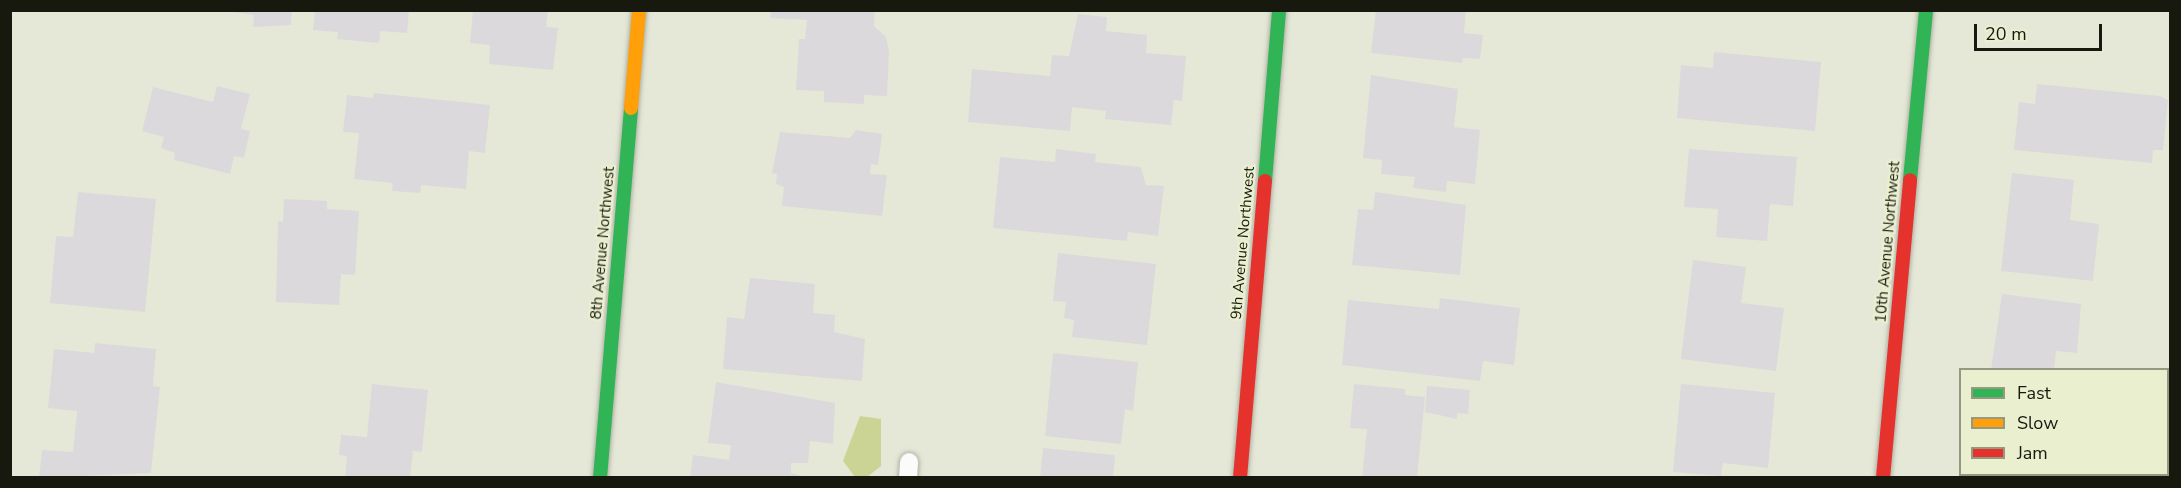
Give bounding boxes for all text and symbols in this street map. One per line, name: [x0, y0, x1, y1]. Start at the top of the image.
scale bar: [1977, 12, 2104, 50]
text: 20 m: [1985, 22, 2027, 46]
street label: 10th Avenue Northwest: [1872, 160, 1904, 324]
street label: 8th Avenue Northwest: [587, 166, 619, 320]
street label: 9th Avenue Northwest: [1227, 166, 1259, 320]
legend: [1959, 368, 2169, 476]
text: Fast: [2017, 381, 2051, 405]
text: Slow: [2017, 411, 2058, 435]
text: Jam: [2017, 441, 2048, 465]

